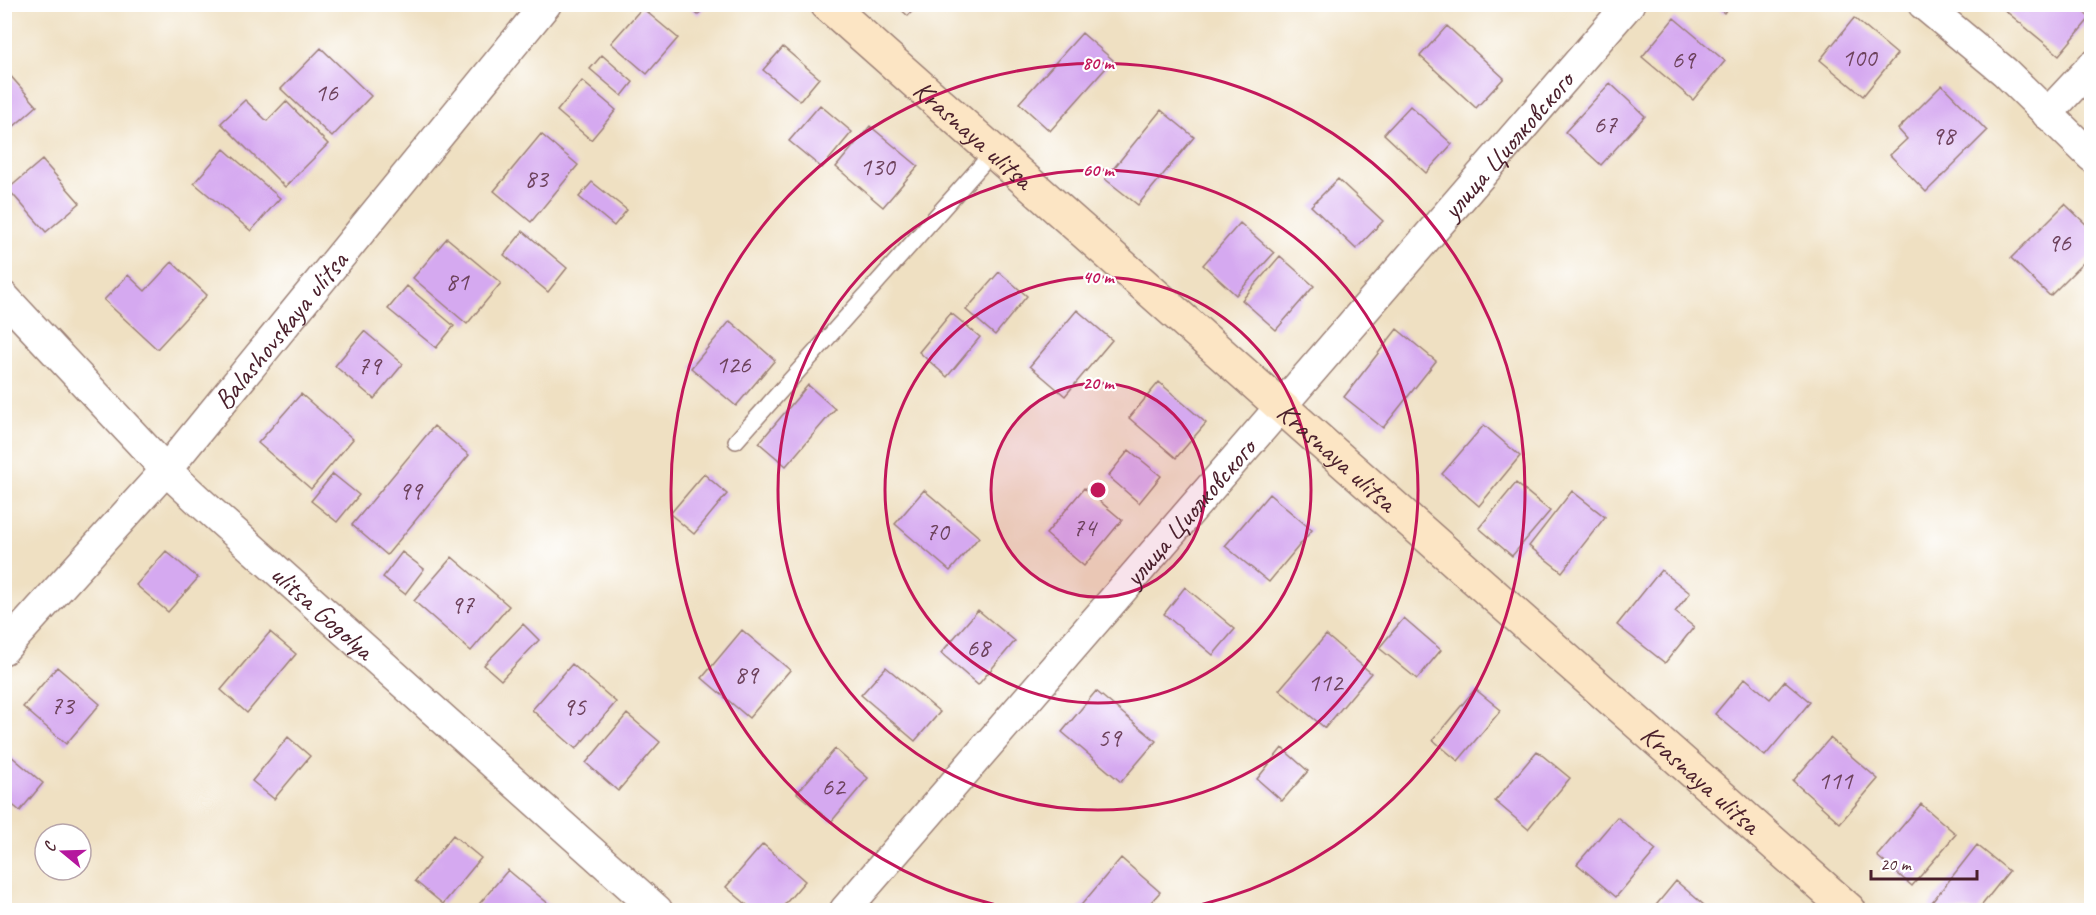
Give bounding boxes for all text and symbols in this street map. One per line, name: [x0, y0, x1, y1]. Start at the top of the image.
house number: 100: [1841, 41, 1879, 74]
house number: 69: [1671, 43, 1697, 76]
text: 80 m: [1083, 52, 1115, 74]
street label: улица Циолковского: [1432, 61, 1583, 227]
street label: Krasnaya ulitsa: [907, 72, 1043, 198]
house number: 16: [314, 76, 339, 109]
house number: 67: [1593, 108, 1618, 141]
house number: 98: [1931, 119, 1957, 152]
house number: 130: [859, 150, 897, 183]
text: 60 m: [1082, 159, 1115, 181]
house number: 83: [524, 162, 550, 195]
house number: 96: [2047, 226, 2072, 259]
street label: Balashovskaya ulitsa: [205, 243, 356, 416]
house number: 81: [445, 265, 470, 298]
text: 40 m: [1083, 266, 1115, 288]
house number: 126: [715, 348, 752, 381]
house number: 79: [357, 349, 383, 382]
text: 20 m: [1083, 372, 1115, 394]
street label: Krasnaya ulitsa: [1270, 394, 1406, 520]
street label: улица Циолковского: [1114, 429, 1265, 595]
house number: 99: [398, 474, 424, 507]
centre of rings: [1088, 480, 1108, 500]
house number: 74: [1072, 511, 1098, 544]
house number: 70: [925, 515, 951, 548]
street label: ulitsa Gogolya: [264, 556, 384, 668]
house number: 97: [450, 588, 475, 621]
house number: 68: [966, 631, 992, 664]
house number: 89: [734, 658, 760, 691]
house number: 112: [1307, 666, 1345, 699]
house number: 73: [50, 689, 76, 722]
house number: 95: [562, 690, 587, 723]
street label: Krasnaya ulitsa: [1634, 717, 1770, 843]
house number: 59: [1097, 721, 1123, 754]
house number: 111: [1817, 764, 1854, 797]
house number: 62: [821, 770, 847, 803]
north arrow: [33, 822, 93, 882]
text: С: [39, 838, 61, 854]
scale bar: [1871, 843, 1978, 881]
text: 20 m: [1880, 853, 1913, 875]

